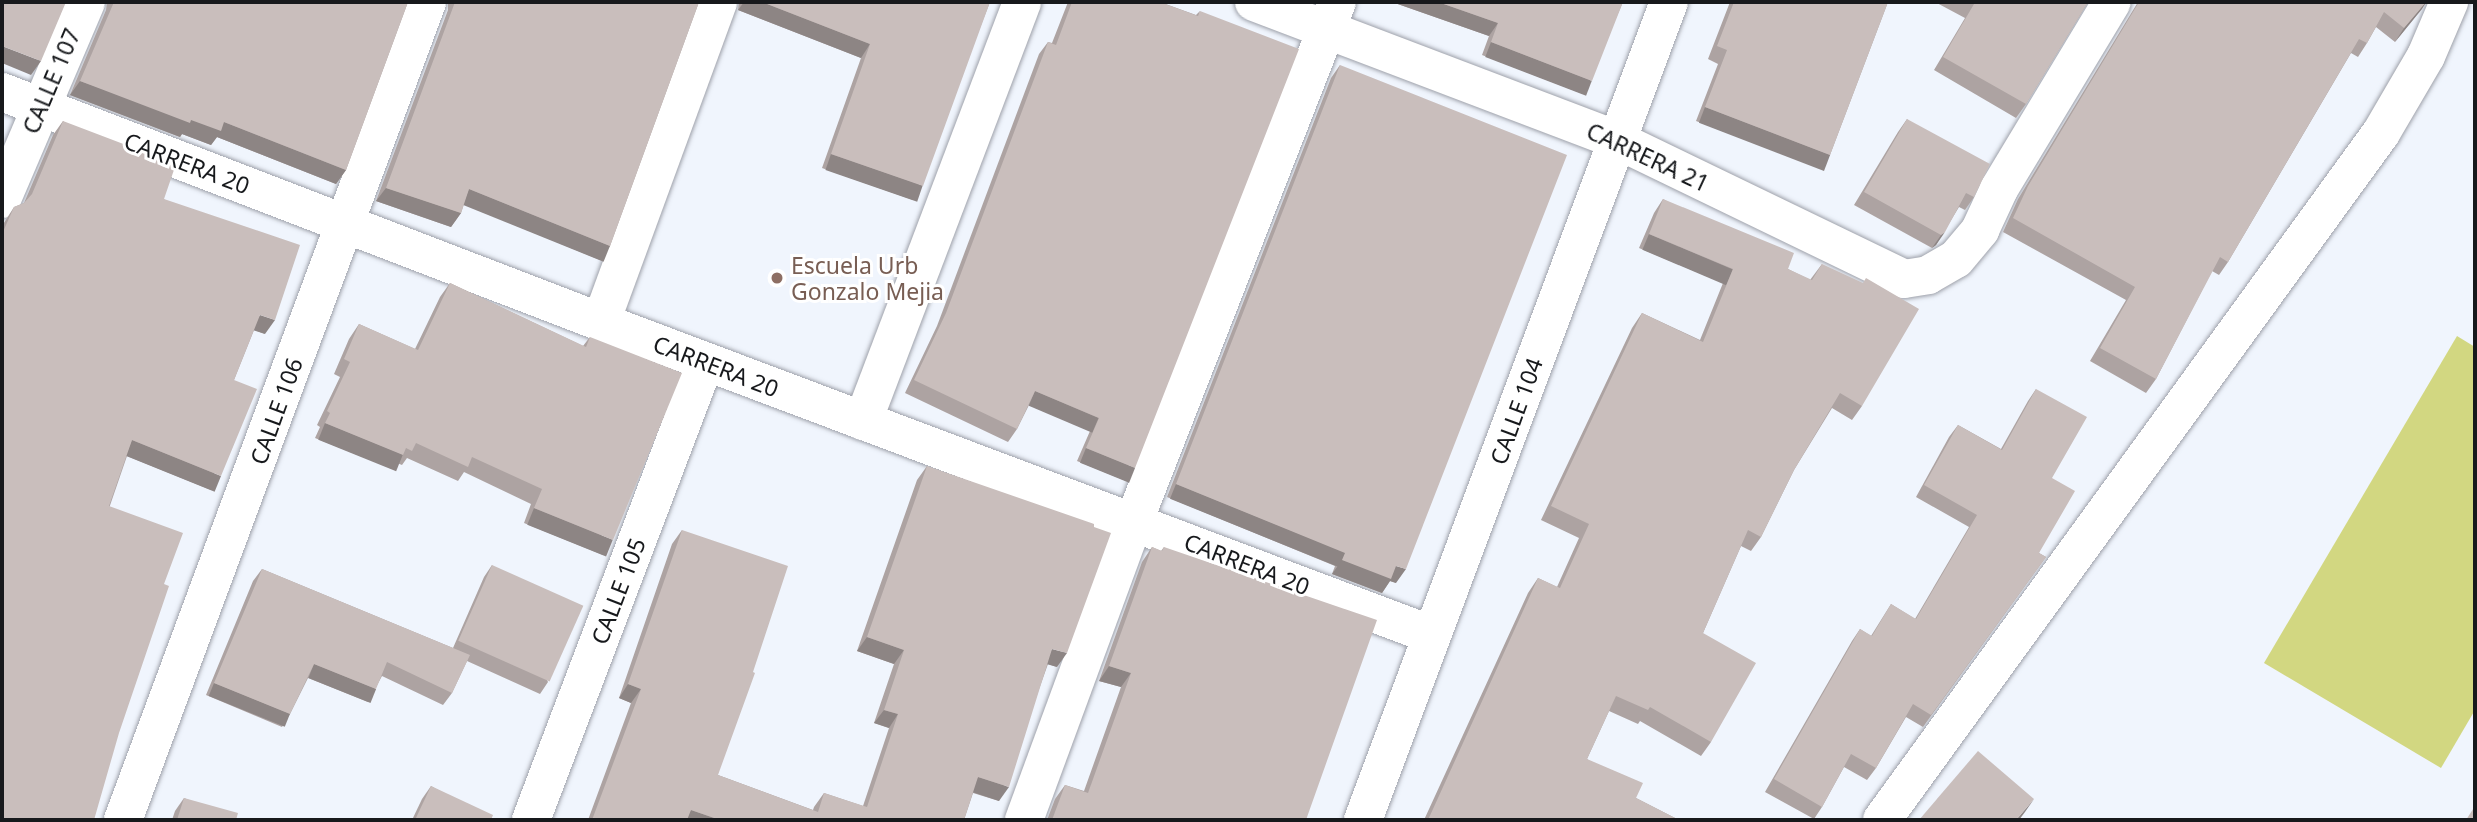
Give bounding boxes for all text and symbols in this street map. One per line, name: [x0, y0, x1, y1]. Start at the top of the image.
street label: CALLE 107: [16, 24, 86, 138]
street label: CARRERA 21: [1582, 117, 1714, 197]
street label: CARRERA 20: [120, 126, 254, 200]
place label: Escuela Urb Gonzalo Mejia: [791, 251, 944, 305]
marker: Escuela Urb Gonzalo Mejia: [769, 270, 785, 286]
street label: CARRERA 20: [649, 329, 783, 403]
street label: CALLE 106: [244, 354, 308, 468]
street label: CALLE 104: [1484, 354, 1548, 468]
street label: CARRERA 20: [1180, 527, 1314, 601]
street label: CALLE 105: [585, 534, 651, 648]

